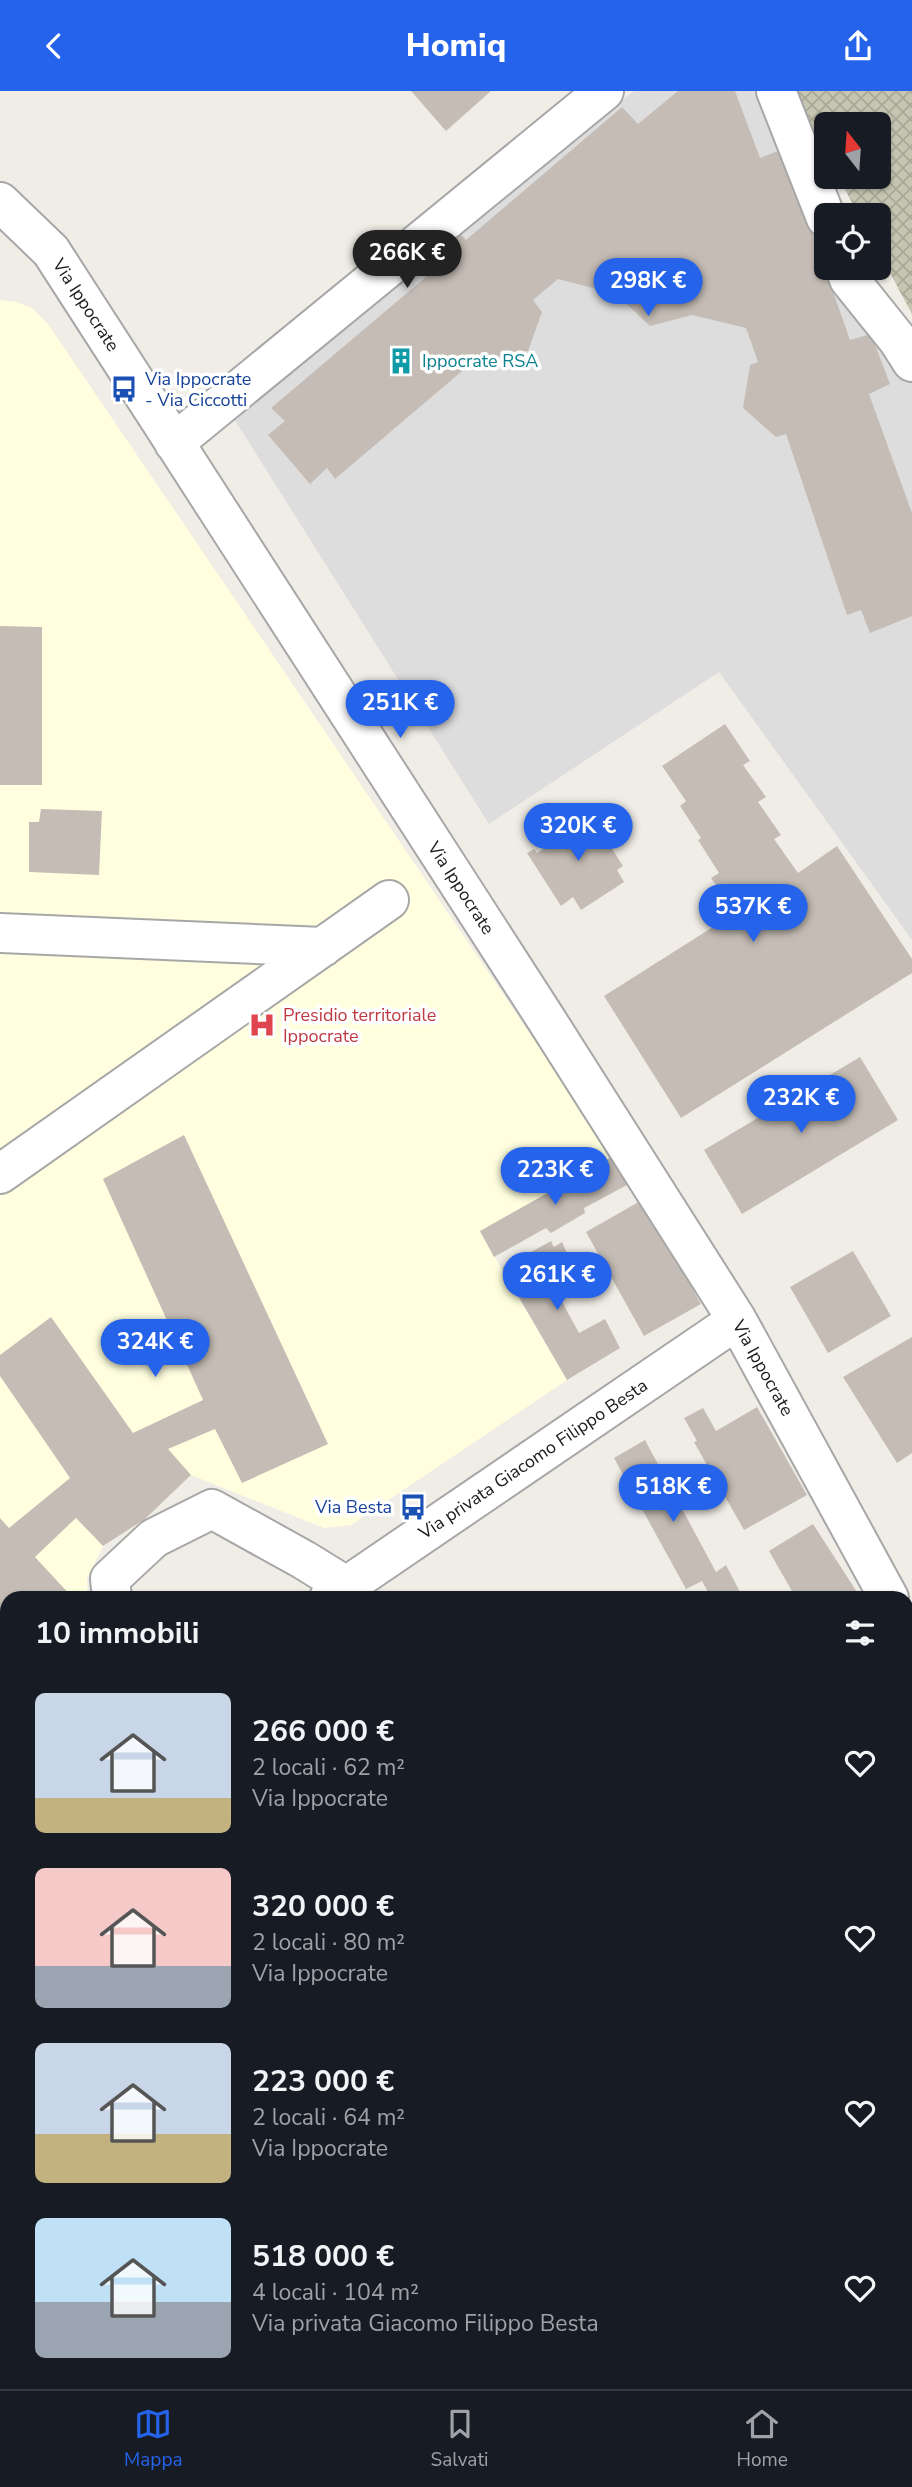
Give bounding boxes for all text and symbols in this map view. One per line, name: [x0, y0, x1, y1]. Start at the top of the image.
text: Homiq: [406, 24, 506, 67]
icon: back: [35, 27, 73, 65]
icon: share: [839, 27, 877, 65]
north arrow: [814, 112, 891, 189]
map controls: [814, 112, 891, 280]
button: locate: [814, 203, 891, 280]
pin: 266K €: [350, 231, 464, 290]
text: 266K €: [369, 237, 445, 268]
street label: Via Ippocrate: [46, 253, 125, 356]
pin: 298K €: [591, 259, 705, 318]
text: 298K €: [610, 265, 686, 296]
building icon: Ippocrate RSA: [386, 346, 416, 376]
place label: Ippocrate RSA: [422, 349, 538, 373]
place label: Via Ippocrate - Via Ciccotti: [144, 367, 251, 412]
bus stop icon: Via Ippocrate - Via Ciccotti: [109, 374, 139, 404]
pin: 251K €: [343, 681, 457, 740]
text: 251K €: [362, 687, 438, 718]
pin: 320K €: [521, 803, 635, 863]
text: 320K €: [540, 810, 616, 841]
street label: Via Ippocrate: [421, 836, 500, 939]
pin: 537K €: [696, 885, 810, 944]
text: 537K €: [715, 891, 791, 922]
place label: Presidio territoriale Ippocrate: [283, 1003, 436, 1048]
hospital icon: Presidio territoriale Ippocrate: [247, 1010, 277, 1040]
pin: 232K €: [744, 1075, 858, 1135]
text: 232K €: [763, 1082, 839, 1113]
pin: 223K €: [498, 1147, 612, 1207]
text: 223K €: [517, 1154, 593, 1185]
pin: 261K €: [500, 1253, 614, 1312]
text: 261K €: [519, 1259, 595, 1290]
street label: Via Ippocrate: [726, 1315, 799, 1420]
pin: 324K €: [98, 1319, 212, 1379]
text: 324K €: [117, 1326, 193, 1357]
street label: Via privata Giacomo Filippo Besta: [413, 1373, 652, 1545]
pin: 518K €: [616, 1465, 730, 1524]
text: 518K €: [635, 1471, 711, 1502]
bus stop icon: Via Besta: [398, 1492, 428, 1522]
place label: Via Besta: [314, 1495, 392, 1519]
text: 10 immobili: [35, 1613, 200, 1654]
icon: filters: [841, 1614, 879, 1652]
text: 266 000 €: [252, 1711, 394, 1752]
icon: home: [91, 1721, 175, 1805]
icon: heart: [841, 1744, 879, 1782]
text: 2 locali · 62 m²: [252, 1752, 405, 1783]
text: Via Ippocrate: [252, 1783, 388, 1814]
text: 320 000 €: [252, 1886, 394, 1927]
icon: home: [91, 1896, 175, 1980]
icon: heart: [841, 1919, 879, 1957]
text: 2 locali · 80 m²: [252, 1927, 405, 1958]
text: Via Ippocrate: [252, 1958, 388, 1989]
text: 223 000 €: [252, 2061, 394, 2102]
icon: home: [91, 2071, 175, 2155]
icon: heart: [841, 2094, 879, 2132]
text: 2 locali · 64 m²: [252, 2102, 405, 2133]
text: Via Ippocrate: [252, 2133, 388, 2164]
text: 518 000 €: [252, 2236, 394, 2277]
icon: home: [91, 2246, 175, 2330]
icon: heart: [841, 2269, 879, 2307]
text: 4 locali · 104 m²: [252, 2277, 419, 2308]
text: Via privata Giacomo Filippo Besta: [252, 2308, 599, 2339]
tab: Mappa: [124, 2405, 183, 2473]
tab: Salvati: [431, 2405, 489, 2473]
tab: Home: [737, 2405, 788, 2473]

